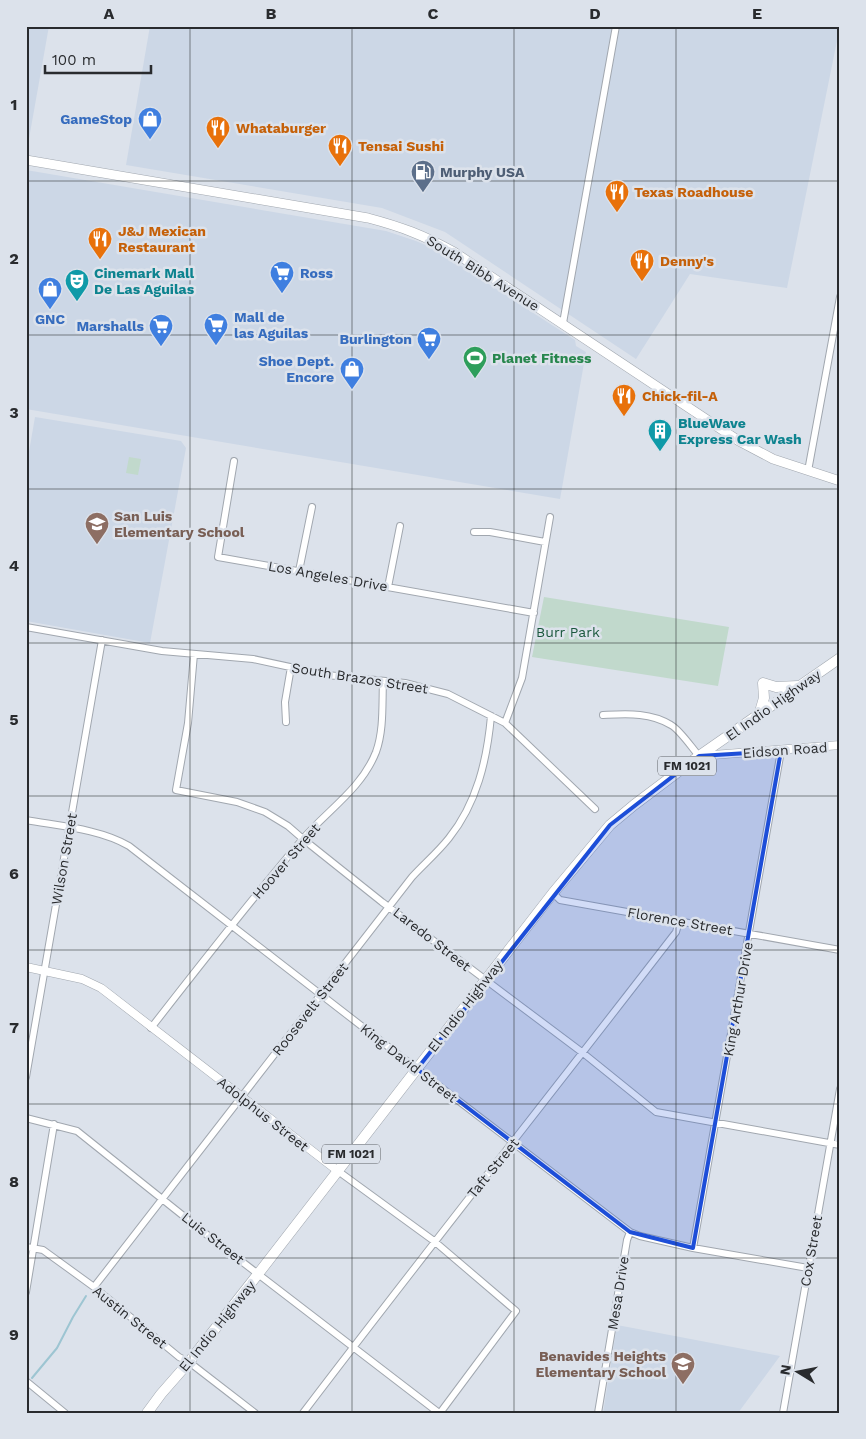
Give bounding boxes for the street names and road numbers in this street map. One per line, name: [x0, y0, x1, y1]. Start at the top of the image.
street label: South Bibb Avenue: [424, 232, 542, 314]
street label: Los Angeles Drive: [267, 558, 389, 594]
street label: South Brazos Street: [291, 659, 430, 697]
street label: El Indio Highway: [722, 666, 824, 744]
street label: Eidson Road: [742, 739, 828, 761]
road number: FM 1021: [658, 756, 716, 776]
street label: Wilson Street: [48, 812, 80, 906]
street label: Hoover Street: [249, 820, 323, 902]
street label: Laredo Street: [390, 904, 474, 974]
street label: Florence Street: [626, 904, 734, 938]
street label: King Arthur Drive: [720, 941, 756, 1057]
street label: El Indio Highway: [424, 956, 506, 1055]
street label: Roosevelt Street: [269, 959, 351, 1059]
street label: King David Street: [357, 1020, 461, 1106]
street label: Adolphus Street: [214, 1074, 312, 1155]
street label: Taft Street: [464, 1135, 522, 1201]
road number: FM 1021: [322, 1144, 380, 1164]
street label: Luis Street: [179, 1209, 248, 1267]
street label: Cox Street: [797, 1214, 825, 1288]
street label: Mesa Drive: [604, 1255, 632, 1331]
street label: El Indio Highway: [175, 1277, 259, 1375]
street label: Austin Street: [90, 1282, 170, 1352]

